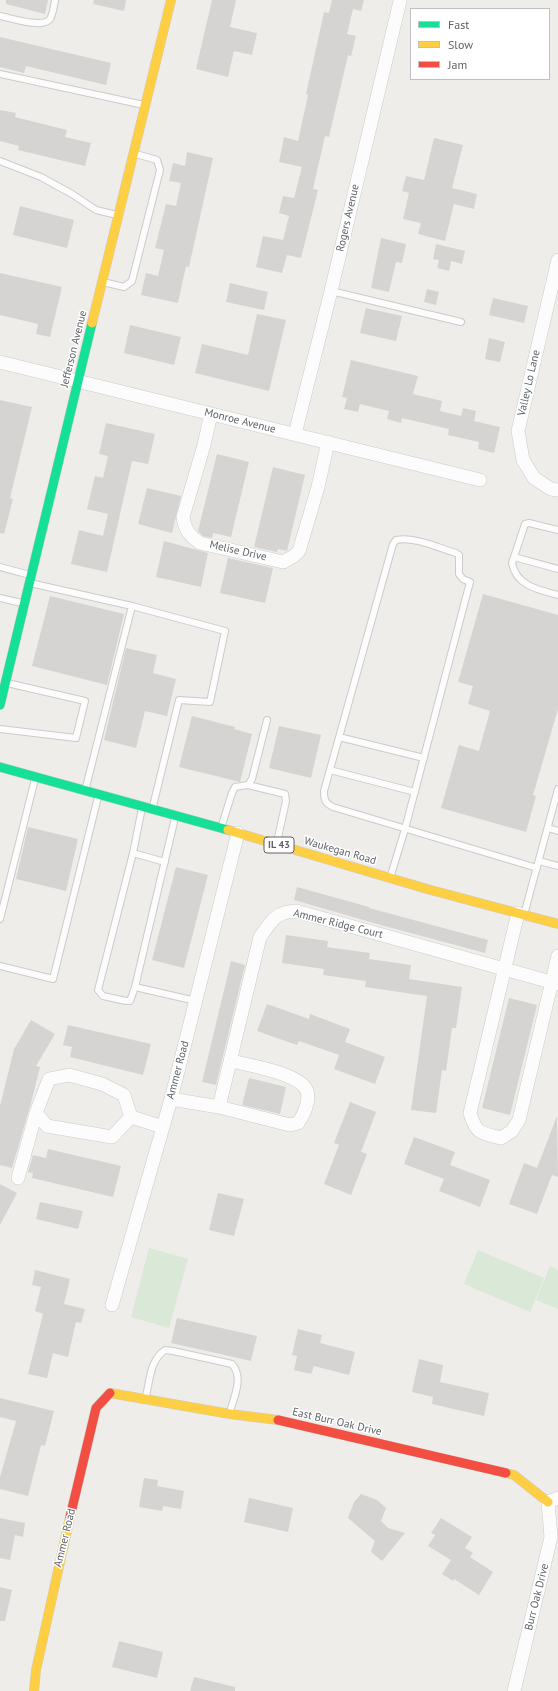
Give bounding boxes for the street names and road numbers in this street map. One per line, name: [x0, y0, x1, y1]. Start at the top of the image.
street label: Rogers Avenue: [334, 183, 362, 253]
street label: Jefferson Avenue: [58, 309, 90, 389]
street label: Valley Lo Lane: [515, 349, 543, 417]
street label: Monroe Avenue: [203, 406, 277, 436]
street label: Melise Drive: [208, 538, 268, 564]
street label: Waukegan Road: [302, 834, 378, 868]
road number: IL 43: [264, 837, 294, 853]
street label: Ammer Ridge Court: [292, 906, 384, 942]
street label: Ammer Road: [164, 1039, 192, 1101]
street label: East Burr Oak Drive: [291, 1405, 383, 1439]
street label: Ammer Road: [51, 1507, 79, 1569]
street label: Burr Oak Drive: [522, 1562, 552, 1632]

